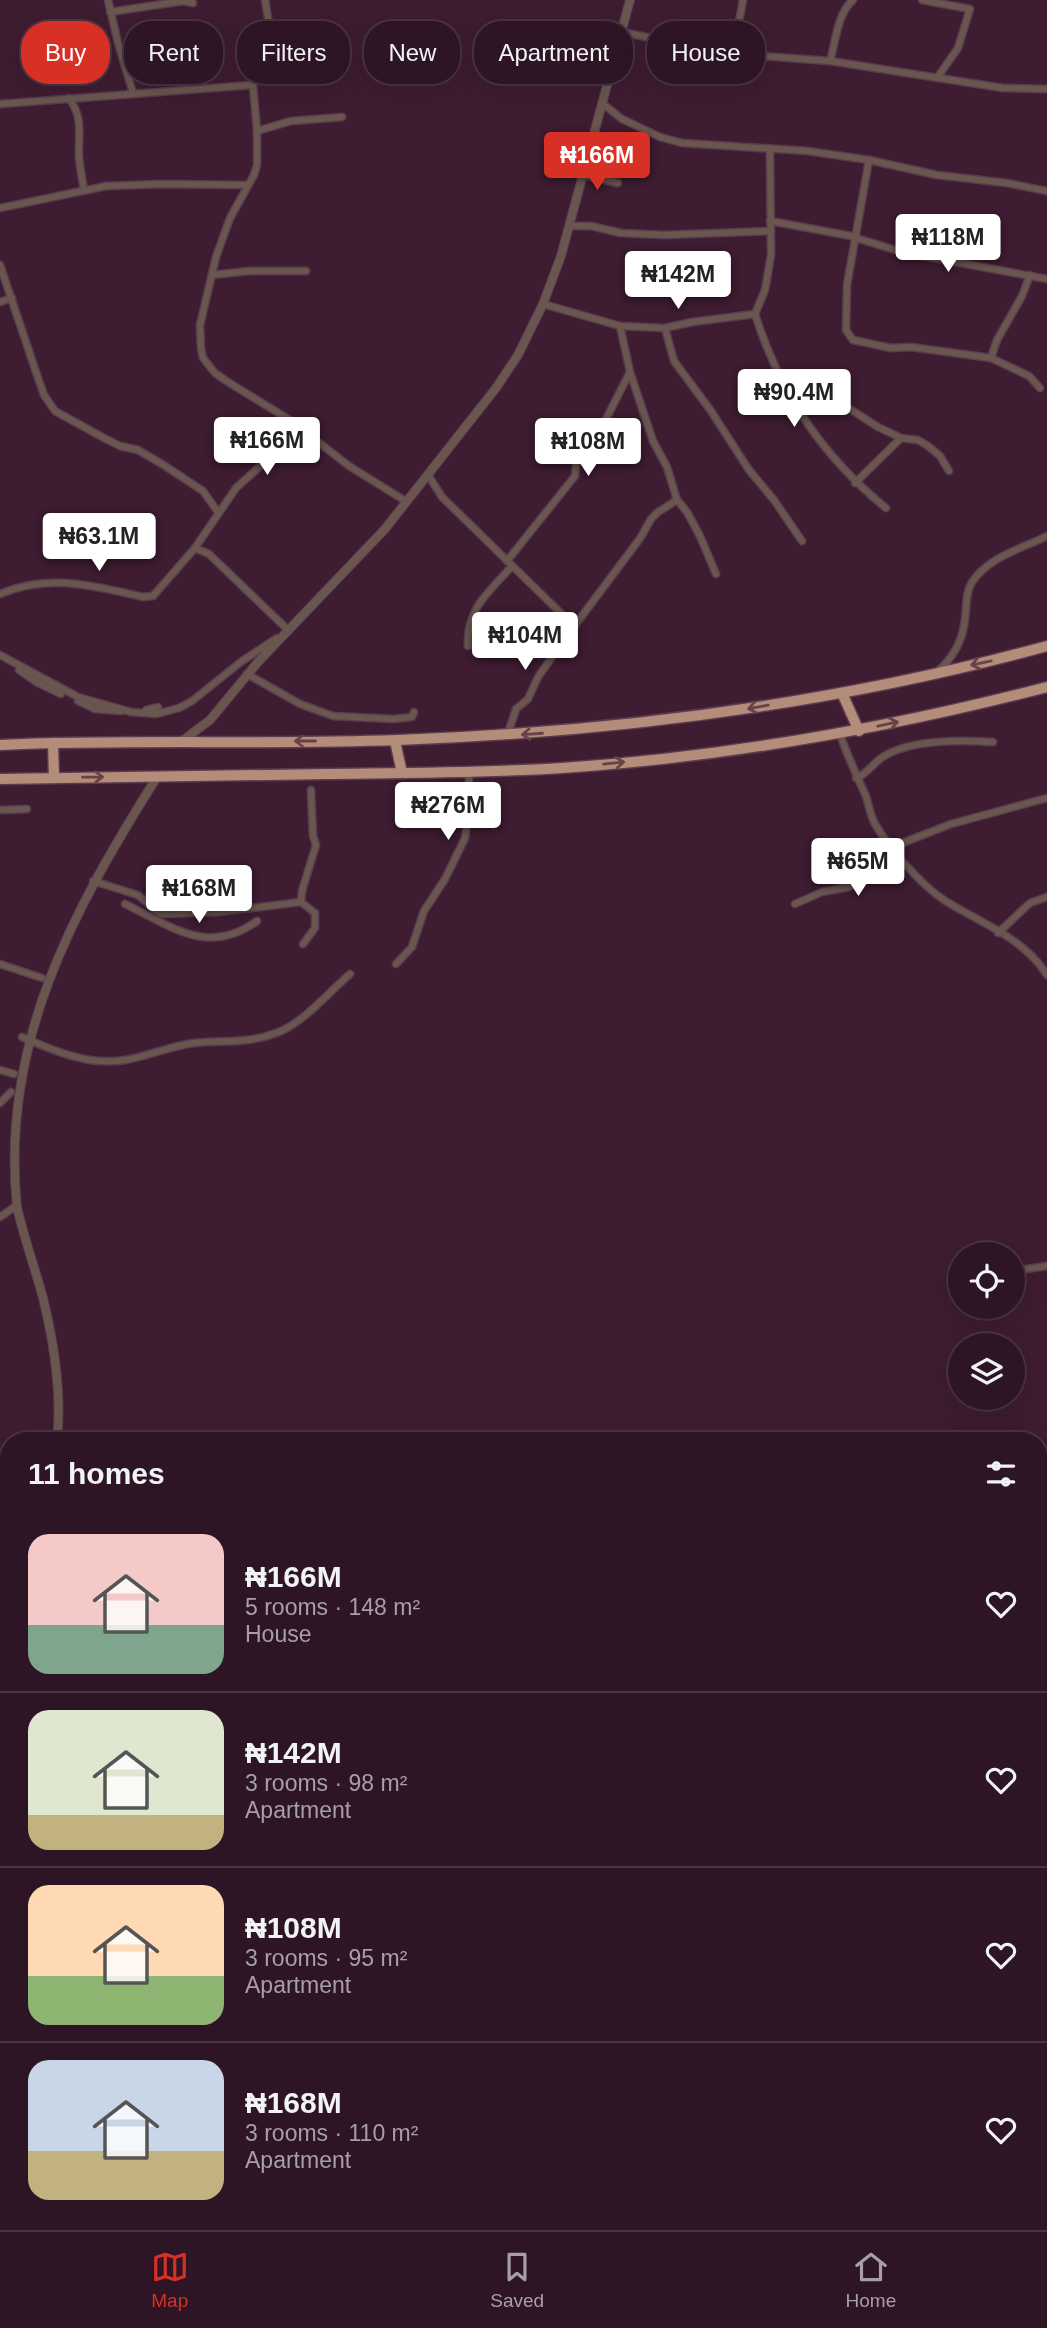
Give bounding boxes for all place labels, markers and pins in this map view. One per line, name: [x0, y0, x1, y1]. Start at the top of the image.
pin: ₦166M: [548, 132, 646, 192]
pin: ₦118M: [899, 215, 997, 274]
pin: ₦142M: [629, 252, 727, 311]
pin: ₦90.4M: [737, 370, 851, 429]
pin: ₦166M: [218, 418, 316, 477]
pin: ₦108M: [539, 419, 637, 478]
pin: ₦63.1M: [42, 514, 156, 573]
pin: ₦104M: [476, 612, 574, 672]
pin: ₦276M: [399, 782, 497, 842]
pin: ₦65M: [817, 838, 899, 898]
pin: ₦168M: [150, 866, 248, 925]

